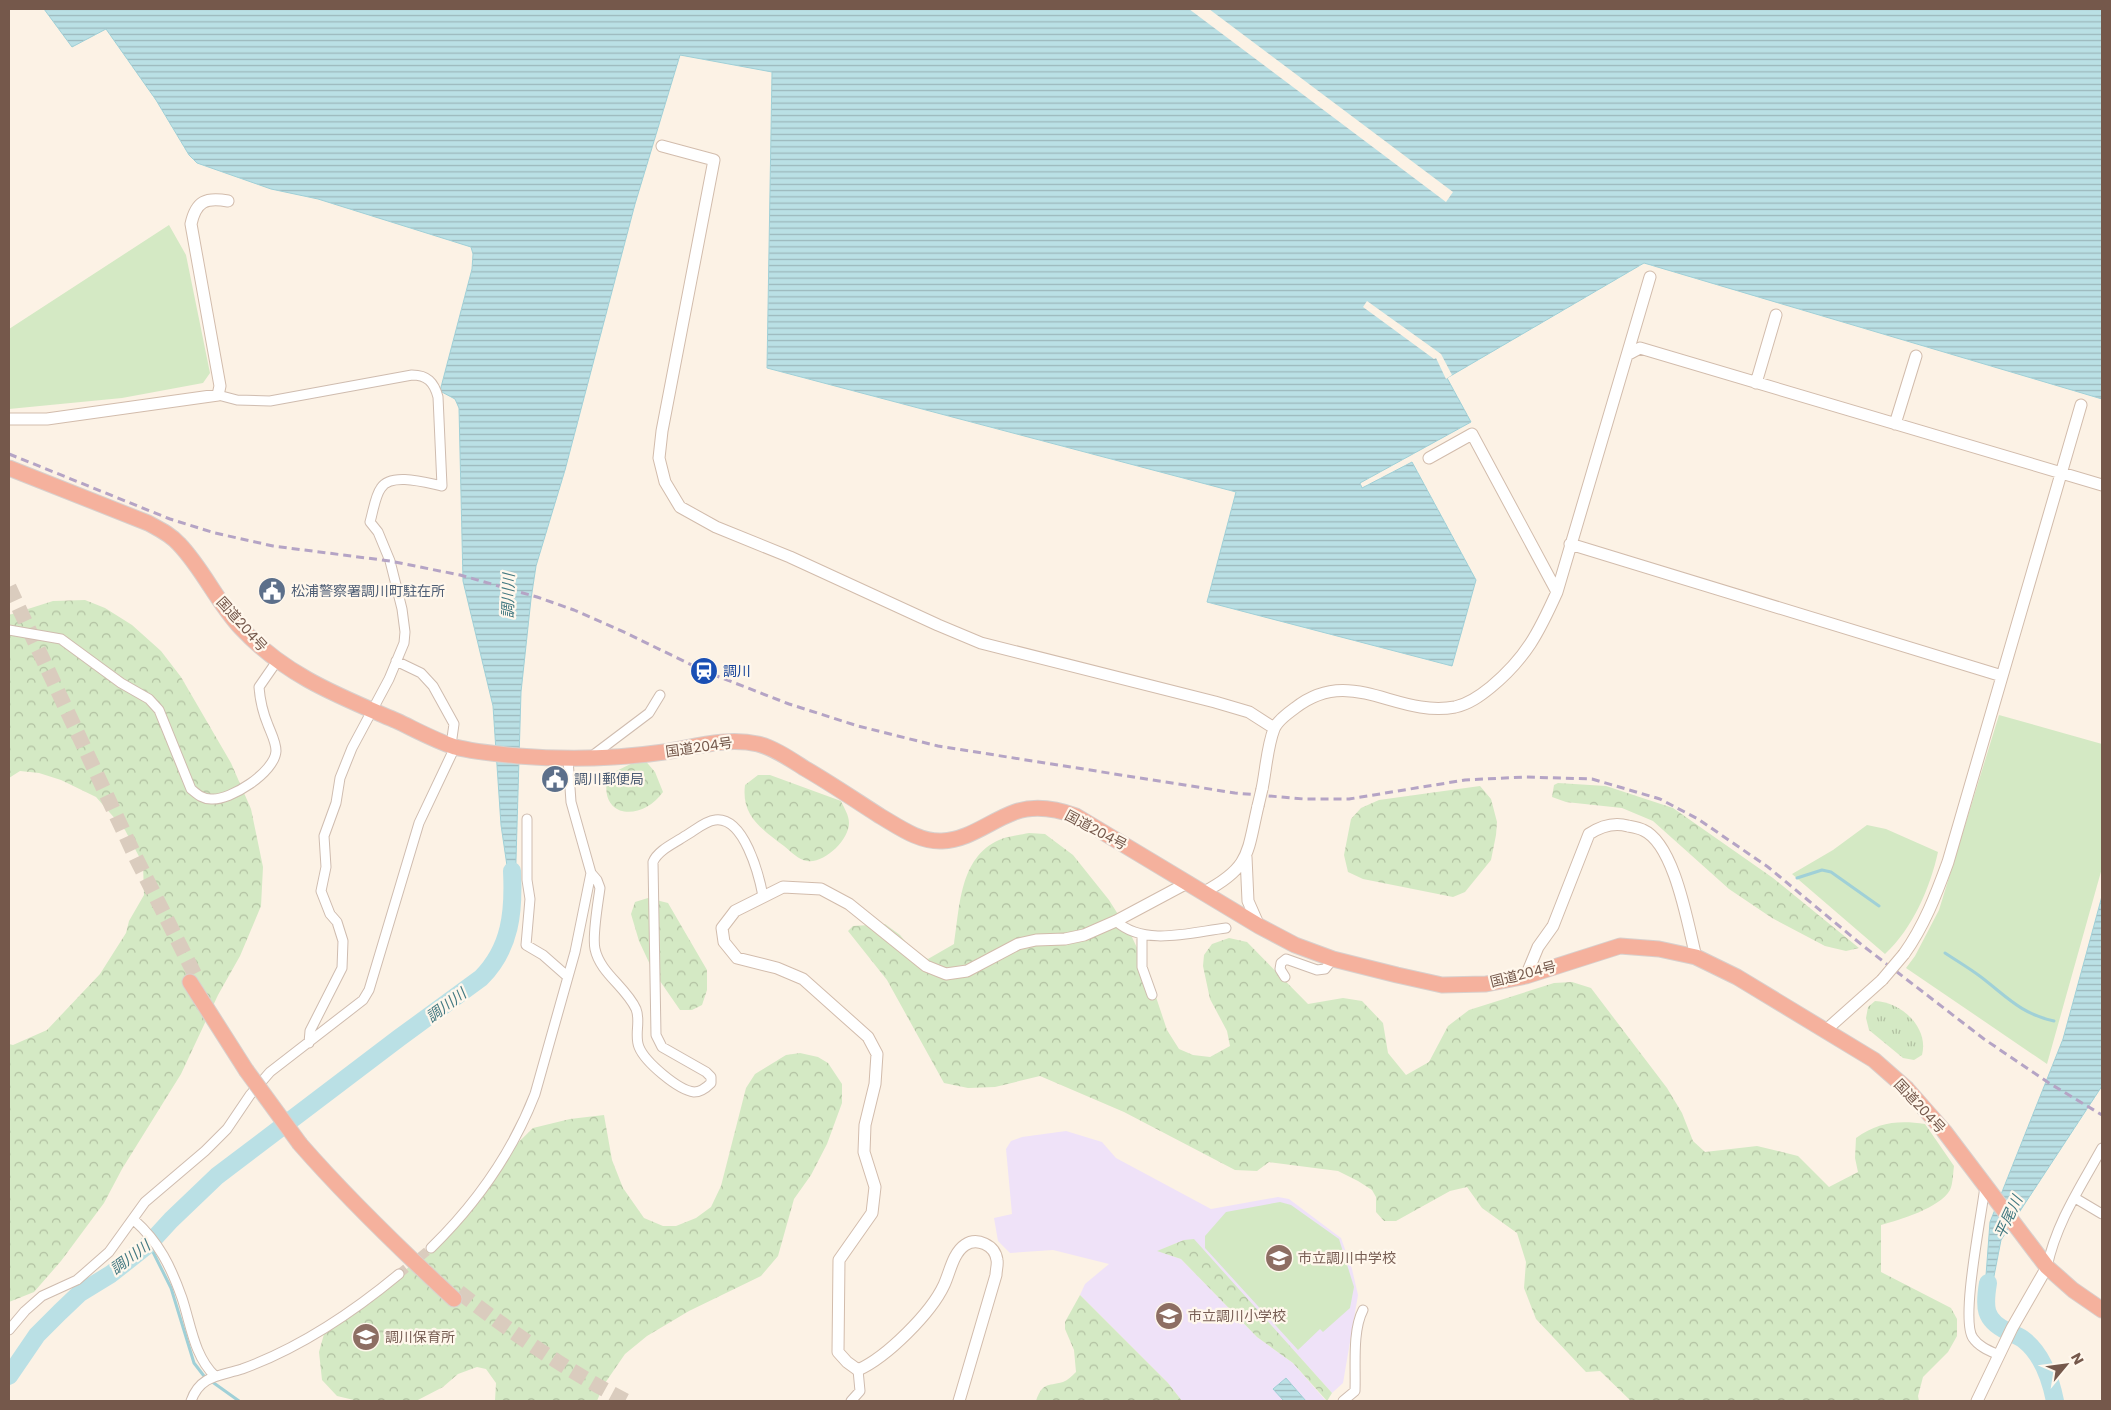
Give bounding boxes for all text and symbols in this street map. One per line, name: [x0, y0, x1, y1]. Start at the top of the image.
water label: 調川川: [497, 571, 519, 619]
public building icon: 松浦警察署調川町駐在所: [257, 576, 287, 606]
place label: 松浦警察署調川町駐在所: [291, 581, 445, 601]
street label: 国道204号: [212, 592, 272, 656]
station icon: 調川: [689, 656, 719, 686]
place label: 調川: [723, 661, 751, 681]
street label: 国道204号: [664, 732, 734, 762]
public building icon: 調川郵便局: [540, 764, 570, 794]
place label: 調川郵便局: [574, 769, 644, 789]
street label: 国道204号: [1061, 805, 1131, 855]
street label: 国道204号: [1488, 956, 1558, 992]
water label: 調川川: [422, 982, 472, 1027]
street label: 国道204号: [1890, 1074, 1950, 1138]
water label: 平尾川: [1989, 1190, 2028, 1242]
water label: 調川川: [106, 1234, 156, 1279]
school or university icon: 市立調川中学校: [1264, 1243, 1294, 1273]
place label: 市立調川中学校: [1298, 1248, 1396, 1268]
school or university icon: 市立調川小学校: [1154, 1301, 1184, 1331]
place label: 市立調川小学校: [1188, 1306, 1286, 1326]
school or university icon: 調川保育所: [351, 1322, 381, 1352]
place label: 調川保育所: [385, 1327, 455, 1347]
north arrow: [2041, 1340, 2091, 1390]
text: N: [2066, 1349, 2089, 1368]

